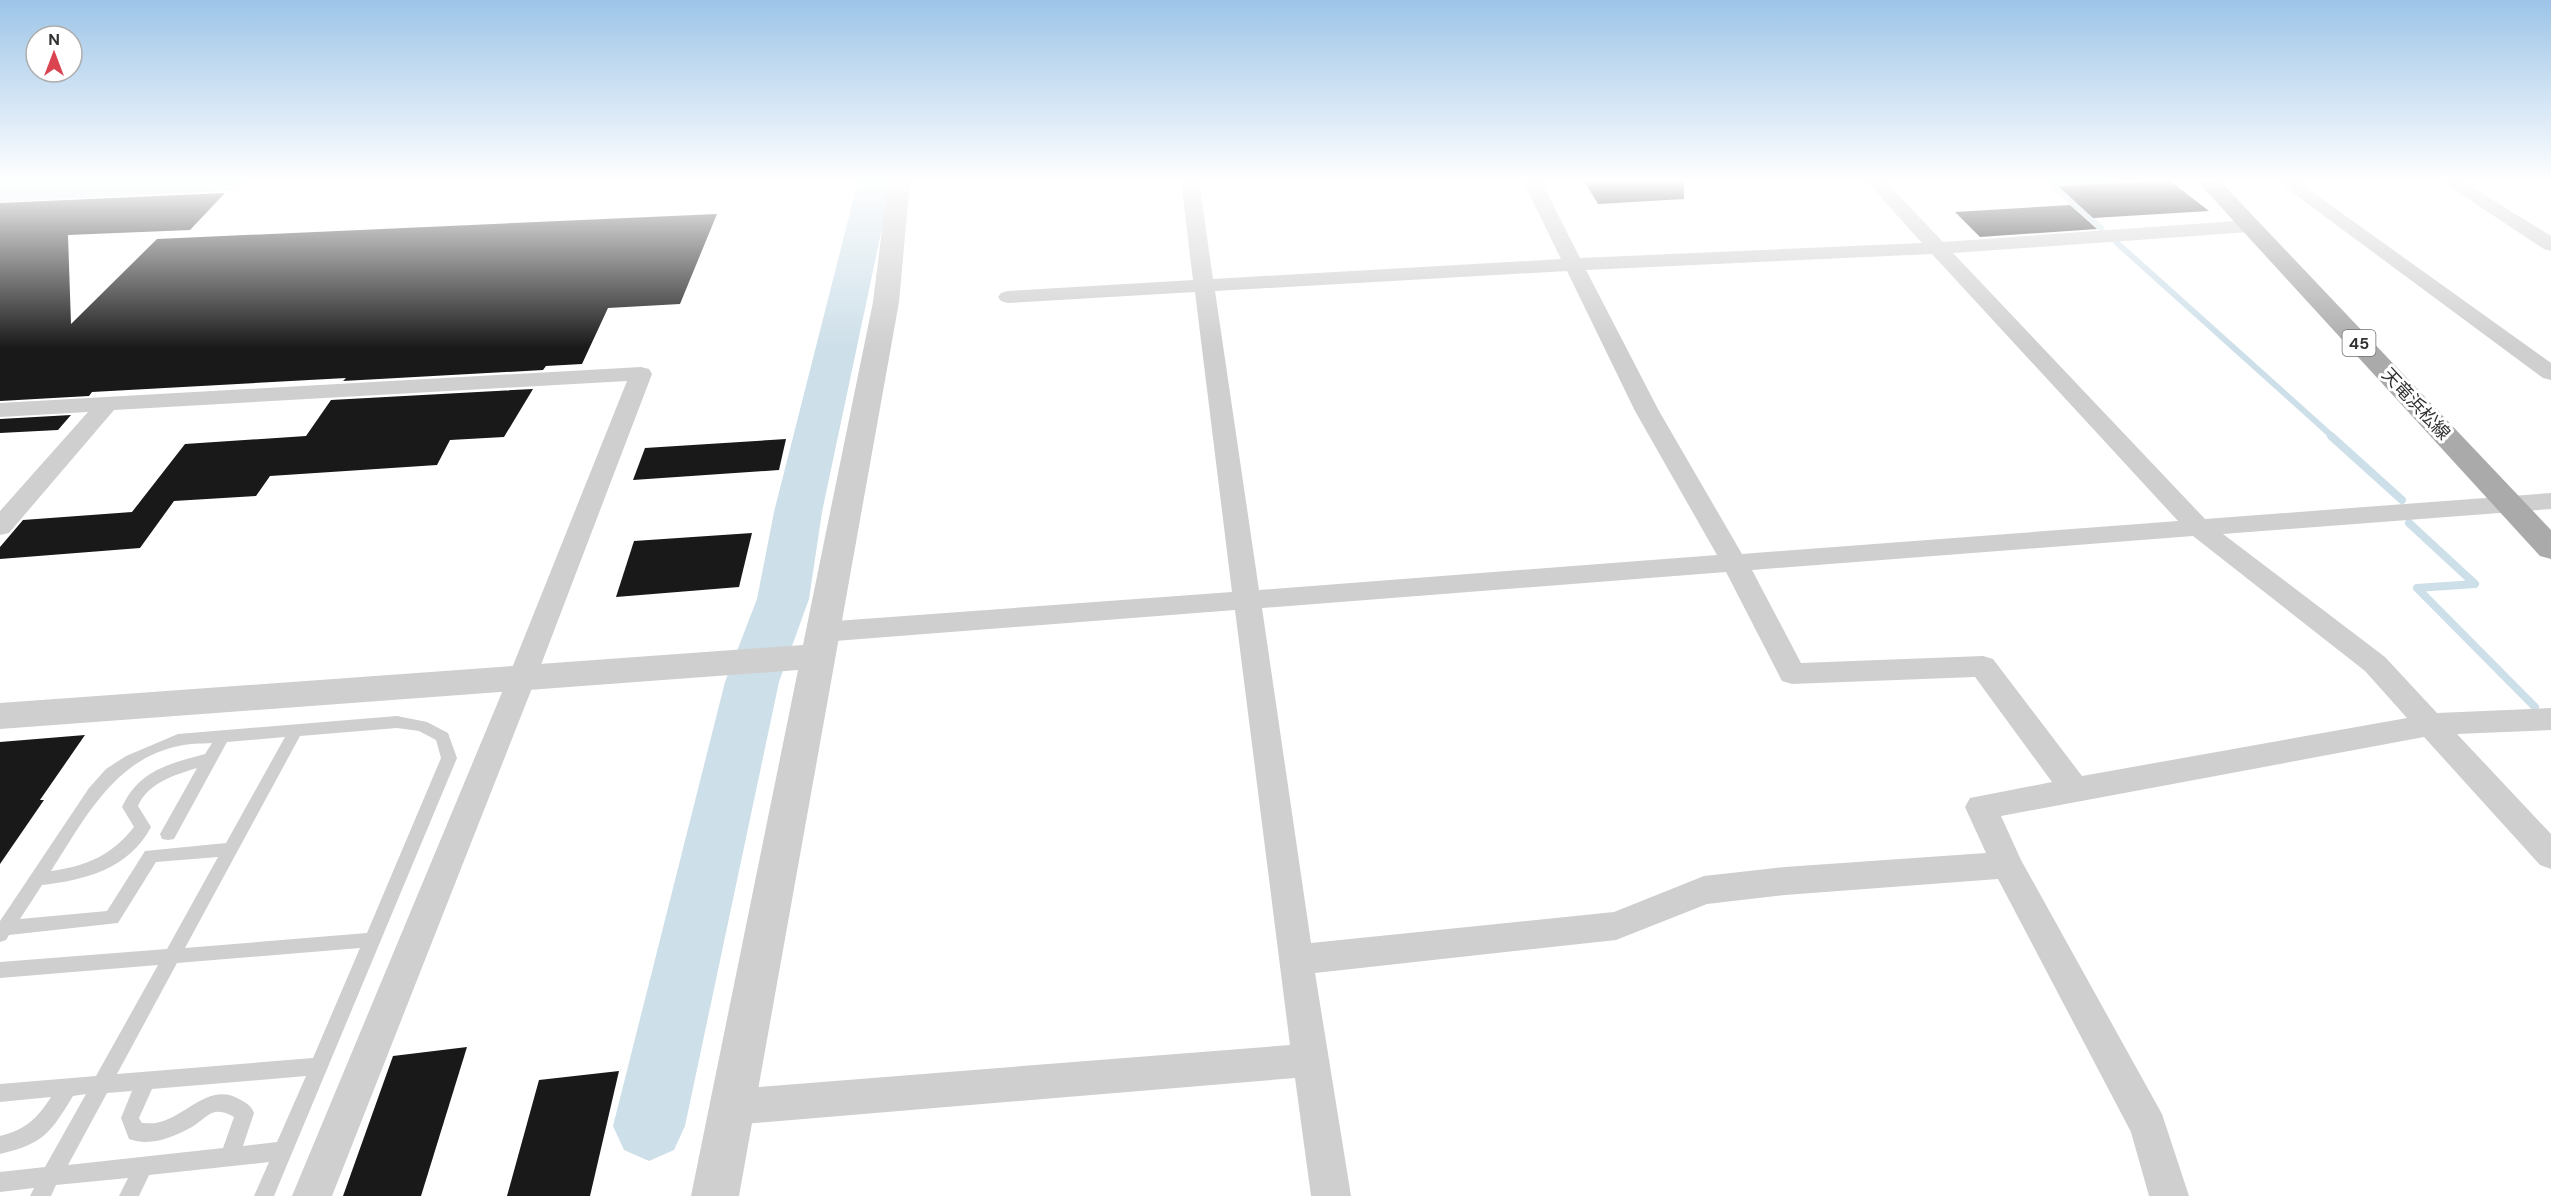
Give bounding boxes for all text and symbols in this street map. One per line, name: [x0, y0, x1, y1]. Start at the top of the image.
north arrow: [24, 24, 84, 84]
text: N: [48, 29, 60, 50]
road number: 45: [2342, 330, 2376, 356]
street label: 天竜浜松線: [2377, 363, 2455, 445]

